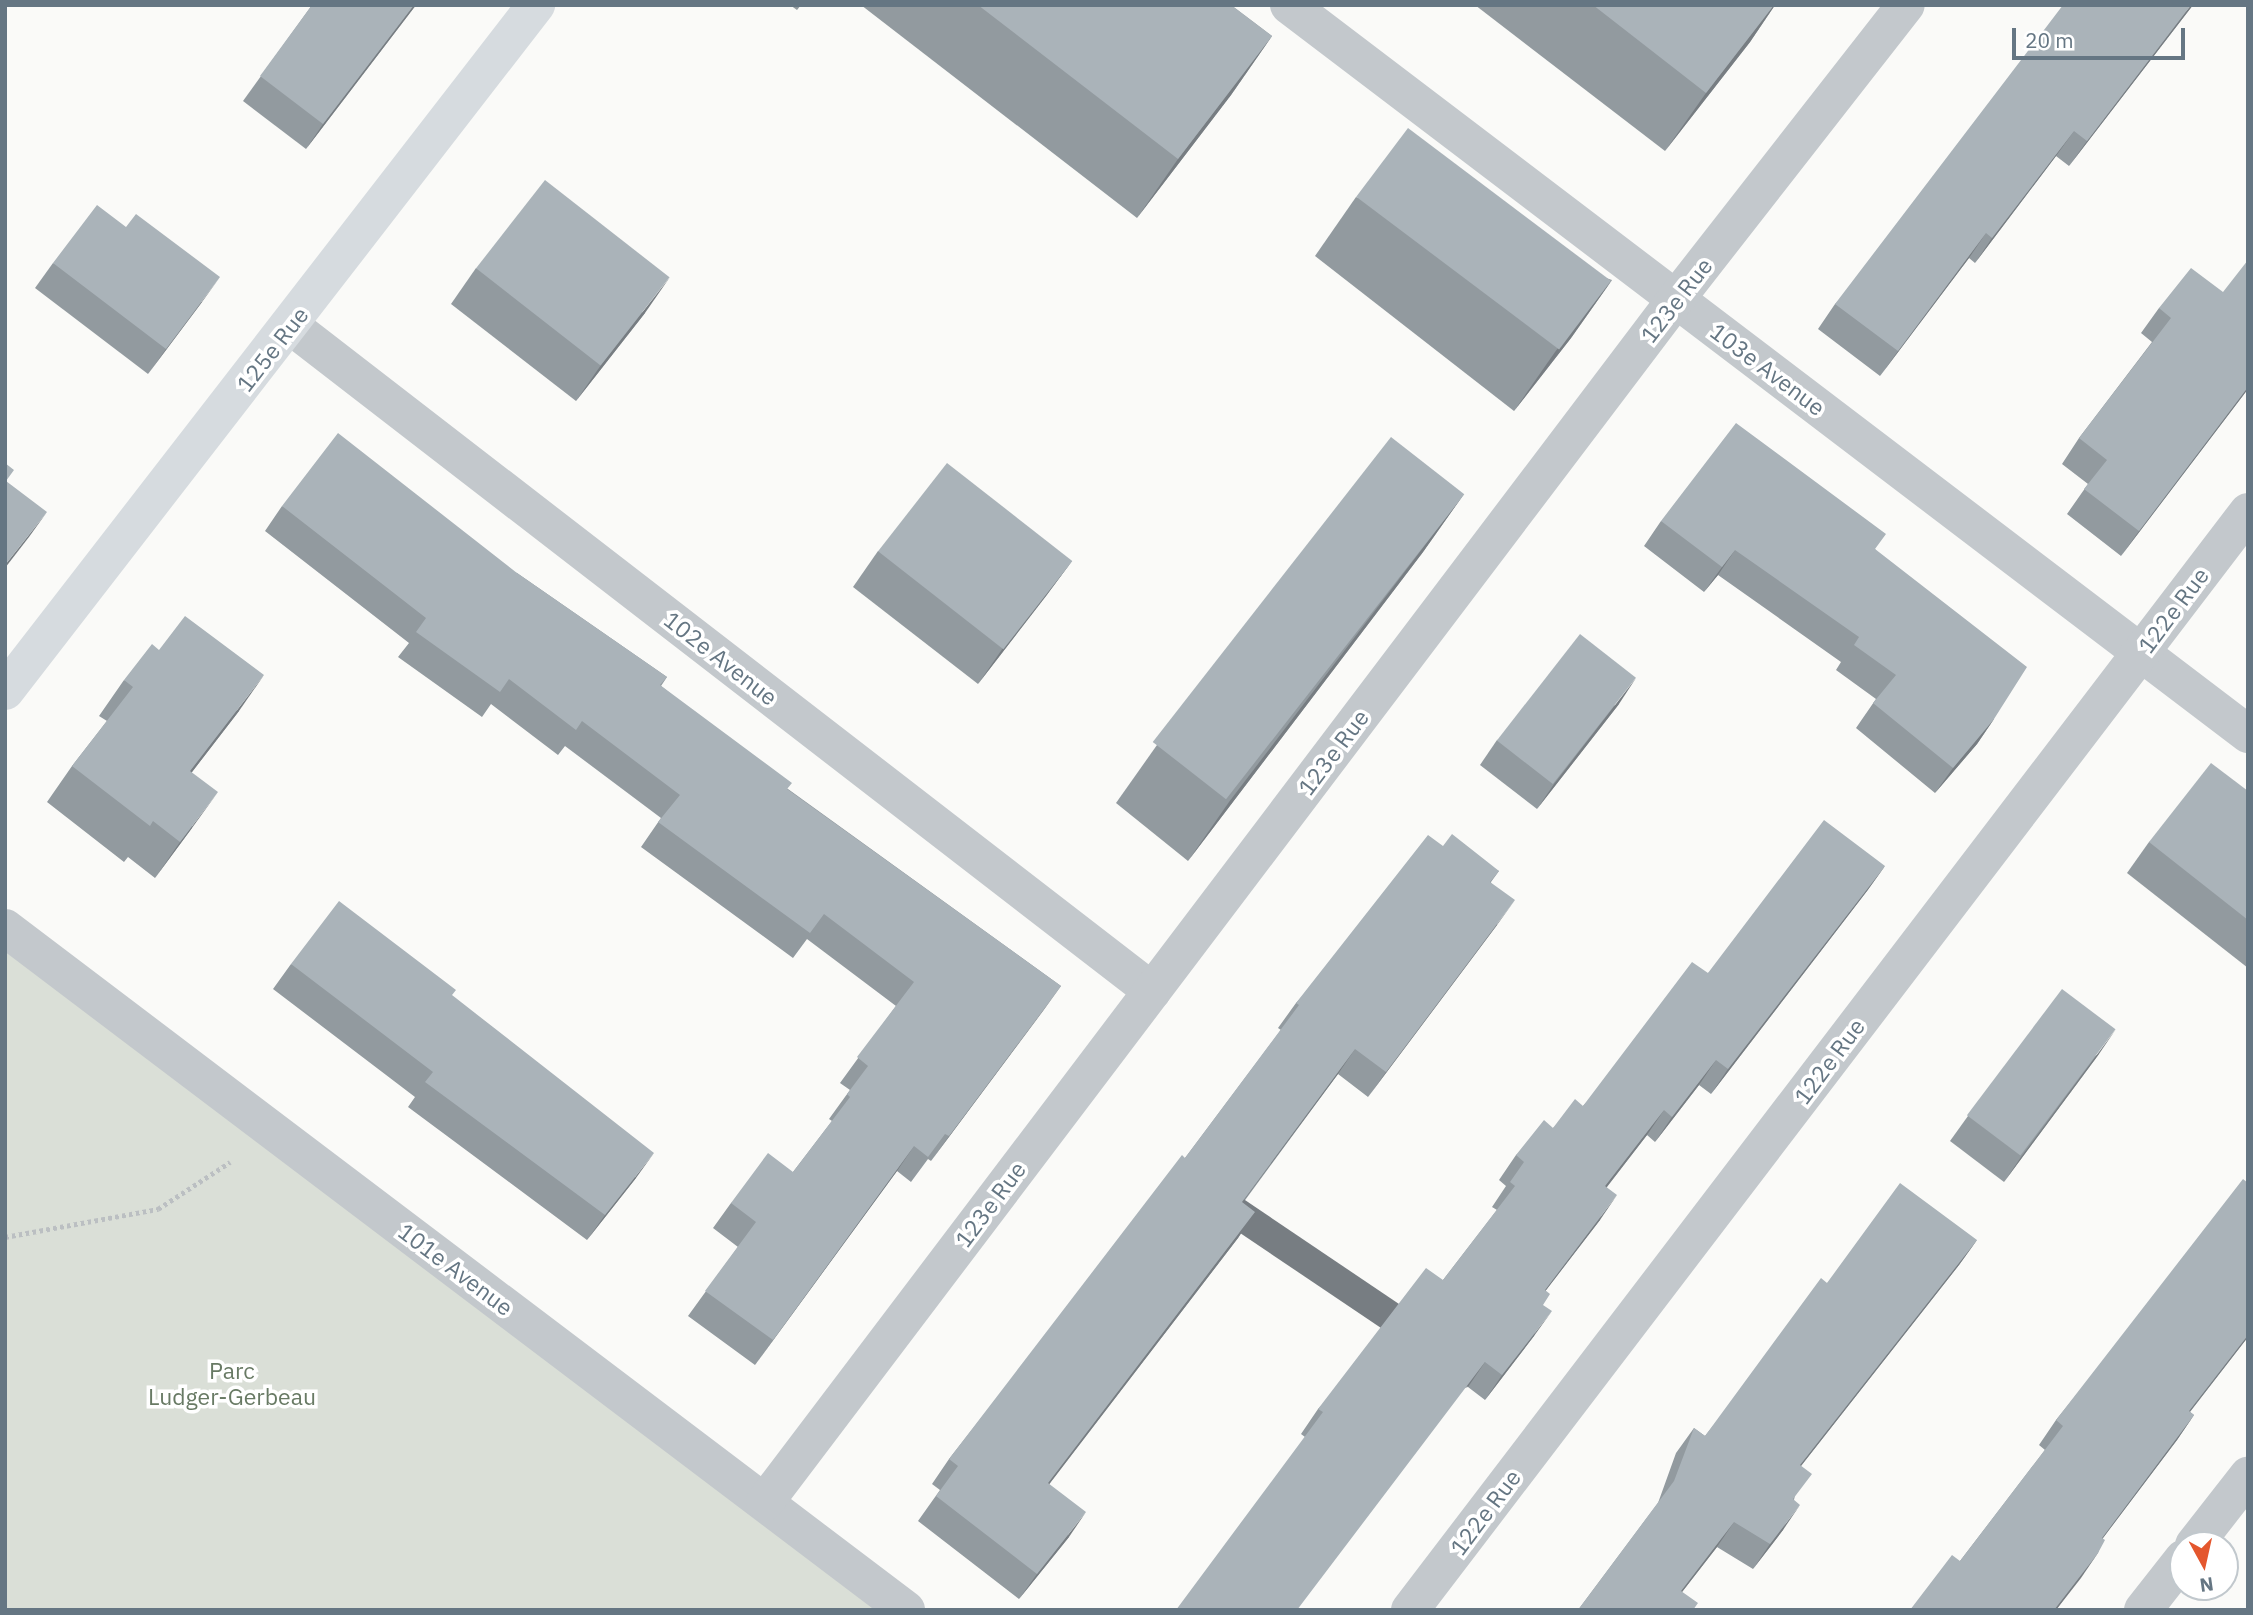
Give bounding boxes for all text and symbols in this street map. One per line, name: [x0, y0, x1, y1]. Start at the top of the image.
scale bar: [2015, 14, 2188, 58]
text: 20 m: [2025, 26, 2074, 54]
street label: 123e Rue: [1634, 252, 1718, 348]
street label: 125e Rue: [230, 301, 314, 397]
street label: 103e Avenue: [1705, 317, 1831, 421]
street label: 122e Rue: [2132, 562, 2214, 658]
street label: 102e Avenue: [659, 605, 783, 711]
street label: 123e Rue: [1292, 704, 1374, 800]
street label: 122e Rue: [1788, 1013, 1870, 1109]
street label: 123e Rue: [949, 1156, 1031, 1252]
street label: 101e Avenue: [393, 1217, 519, 1321]
park label: Parc Ludger-Gerbeau: [148, 1356, 316, 1410]
street label: 122e Rue: [1444, 1464, 1526, 1560]
north arrow: [2169, 1531, 2239, 1601]
text: N: [2198, 1572, 2215, 1598]

